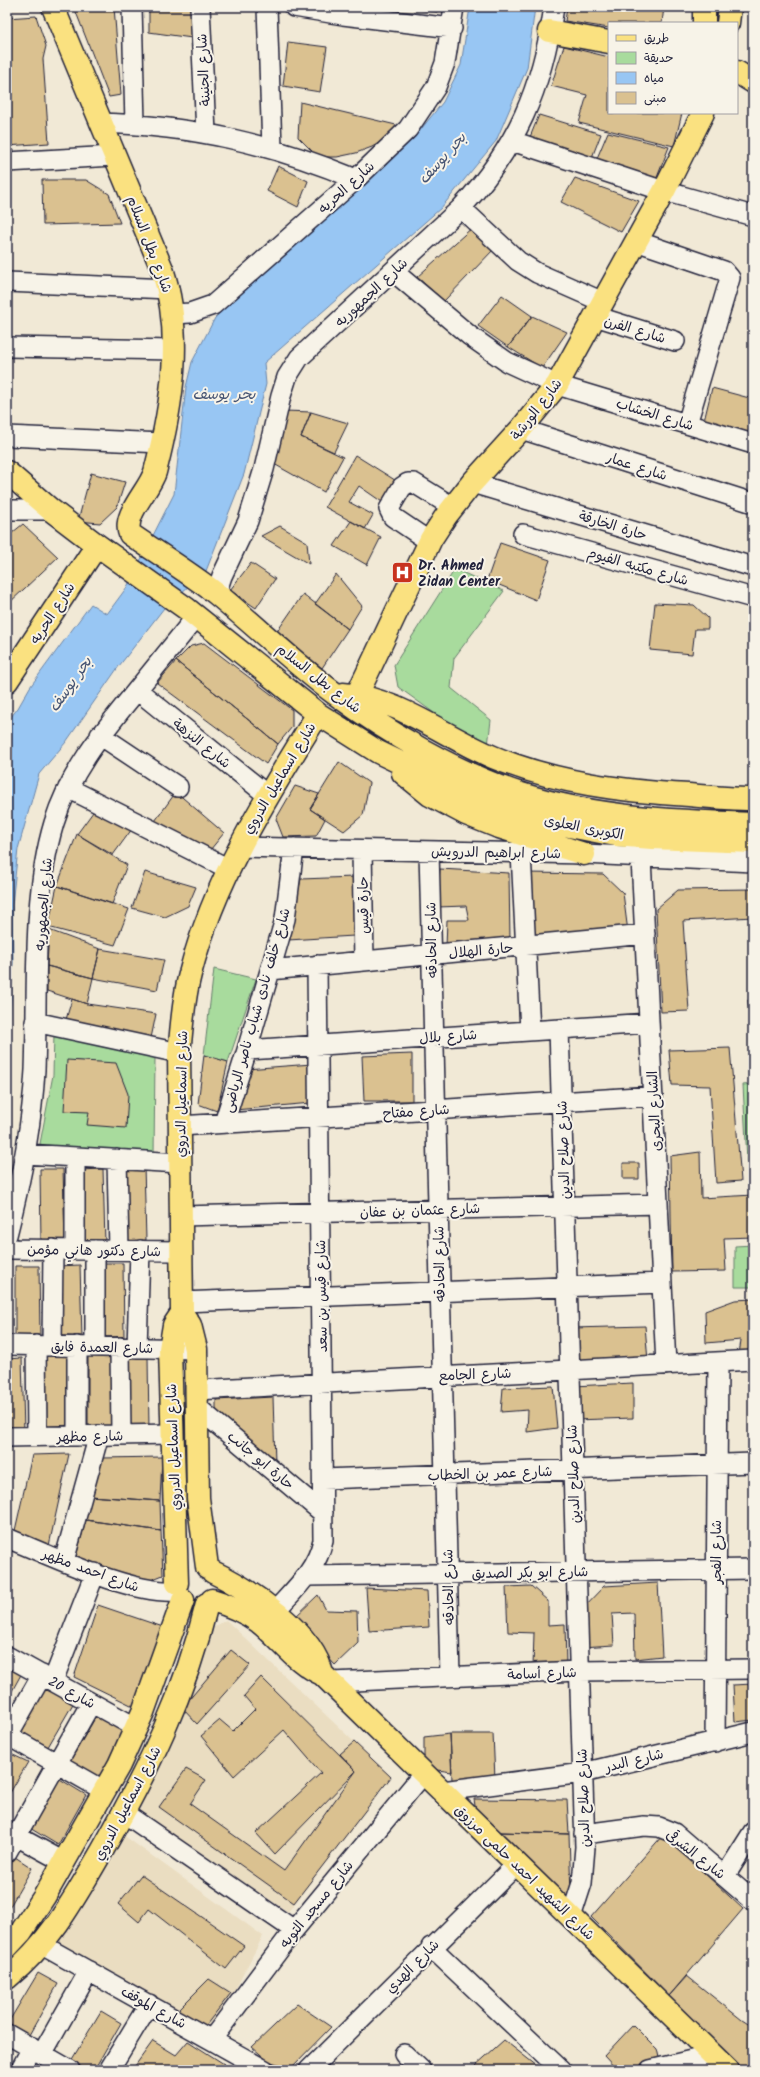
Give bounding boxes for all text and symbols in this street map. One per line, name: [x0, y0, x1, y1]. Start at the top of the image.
legend: [608, 22, 738, 114]
text: طريق: [644, 29, 669, 48]
street label: شارع الجنينة: [191, 33, 217, 107]
text: حديقة: [644, 49, 673, 68]
text: مياه: [644, 69, 664, 88]
text: مبنى: [644, 89, 667, 108]
water label: بحر يوسف: [413, 127, 473, 190]
street label: شارع الحريه: [313, 156, 380, 219]
street label: شارع بطل السلام: [120, 193, 178, 296]
street label: شارع الجمهوريه: [330, 253, 413, 333]
street label: شارع الفرن: [601, 310, 668, 350]
street label: شارع الورشة: [506, 374, 568, 445]
water label: بحر يوسف: [193, 383, 256, 407]
street label: شارع الخشاب: [613, 393, 696, 437]
street label: شارع عمار: [603, 447, 670, 487]
street label: حارة الخارقة: [576, 505, 650, 547]
street label: شارع مكتبه الفيوم: [585, 542, 691, 592]
place label: Dr. Ahmed Zidan Center: [418, 555, 501, 593]
hospital icon: Dr. Ahmed Zidan Center: [390, 560, 416, 586]
street label: شارع الحريه: [25, 578, 81, 649]
street label: شارع بطل السلام: [271, 639, 365, 719]
water label: بحر يوسف: [43, 651, 99, 717]
street label: شارع النزهة: [167, 713, 235, 774]
street label: شارع اسماعيل الدروي: [238, 718, 322, 839]
street label: الكوبرى العلوى: [542, 809, 625, 846]
street label: شارع ابراهيم الدرويش: [431, 841, 561, 865]
street label: شارع الجمهوريه: [29, 857, 59, 951]
street label: حارة قيس: [352, 876, 376, 934]
street label: شارع الحادقه: [420, 902, 444, 978]
street label: شارع خلف نادى شباب ناصر الرياضى: [217, 905, 297, 1115]
street label: حارة الهلال: [448, 937, 514, 965]
street label: شارع بلال: [418, 1024, 478, 1050]
street label: شارع اسماعيل الدروي: [170, 1030, 194, 1158]
street label: الشارع البحرى: [642, 1070, 668, 1152]
street label: شارع مفتاح: [382, 1099, 450, 1125]
street label: شارع صلاح الدين: [551, 1100, 577, 1200]
street label: شارع عثمان بن عفان: [359, 1198, 481, 1224]
street label: شارع الحادقه: [428, 1226, 452, 1302]
street label: شارع دكتور هاني مؤمن: [27, 1239, 161, 1264]
street label: شارع قيس بن سعد: [310, 1240, 334, 1352]
street label: شارع العمدة فايق: [51, 1336, 153, 1360]
street label: شارع الجامع: [438, 1363, 512, 1387]
street label: شارع اسماعيل الدروي: [161, 1383, 187, 1511]
street label: شارع صلاح الدين: [561, 1424, 587, 1524]
street label: شارع مظهر: [56, 1425, 123, 1449]
street label: حارة ابو جانب: [222, 1426, 299, 1495]
street label: شارع عمر بن الخطاب: [427, 1461, 553, 1487]
street label: شارع الفجر: [706, 1520, 728, 1585]
street label: شارع احمد مظهر: [38, 1543, 142, 1599]
street label: شارع الحادقه: [437, 1549, 461, 1625]
street label: شارع ابو بكر الصديق: [472, 1561, 588, 1585]
street label: شارع أسامة: [507, 1662, 577, 1686]
street label: شارع 20: [44, 1671, 99, 1715]
street label: شارع اسماعيل الدروي: [88, 1742, 167, 1865]
street label: شارع البدر: [602, 1743, 666, 1779]
street label: شارع صلاح الدين: [571, 1748, 597, 1848]
street label: شارع الشهيد احمد حلمى مرزوق: [449, 1800, 599, 1946]
street label: شارع الشرقى: [661, 1824, 730, 1885]
street label: شارع مسجد التوبه: [274, 1856, 359, 1953]
street label: شارع الهدي: [381, 1935, 445, 1999]
street label: شارع الموقف: [117, 1981, 190, 2035]

